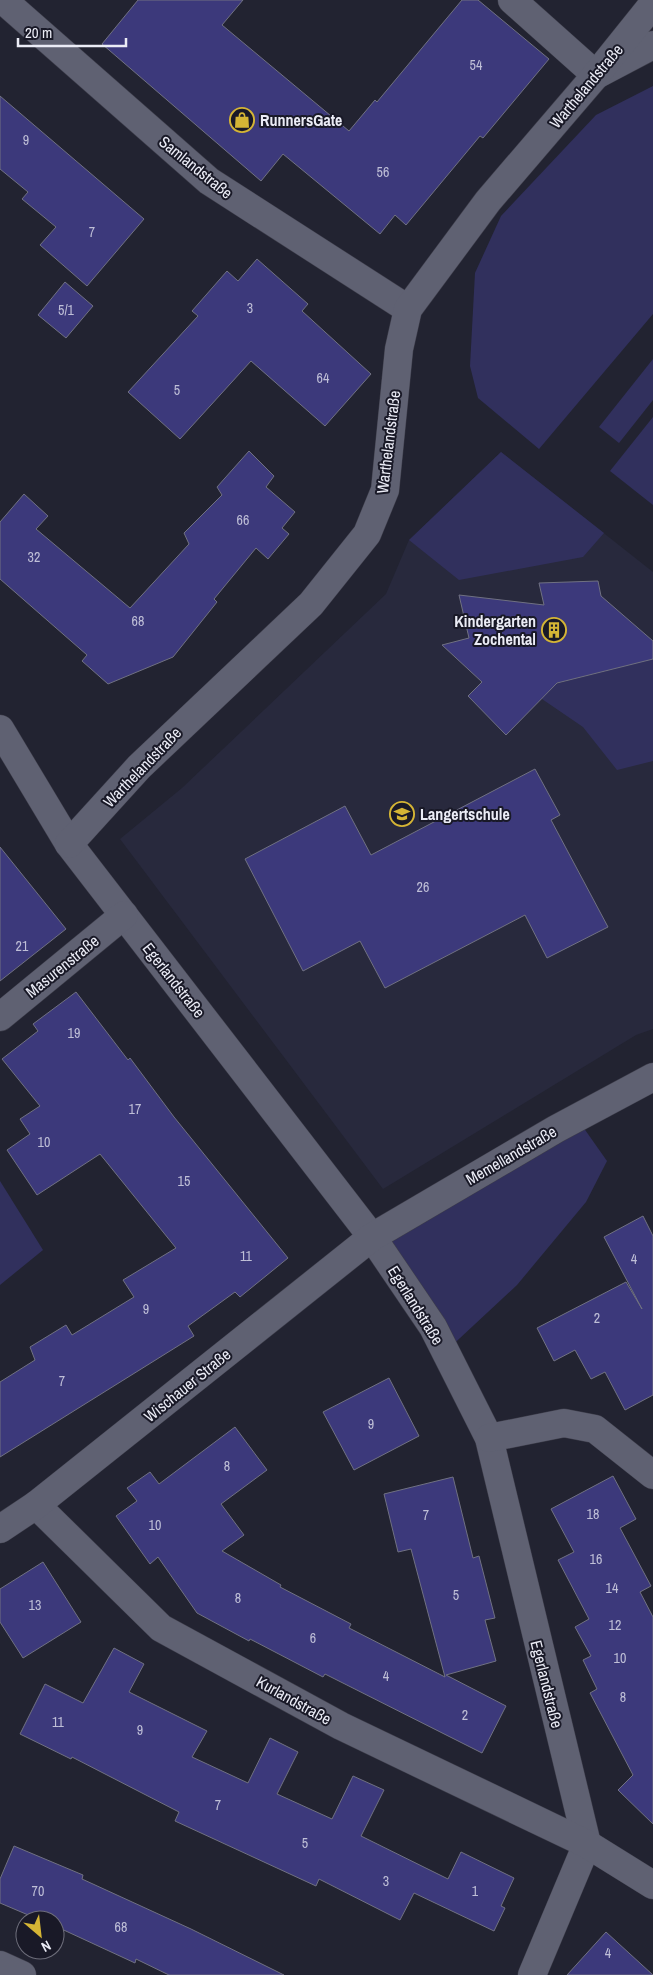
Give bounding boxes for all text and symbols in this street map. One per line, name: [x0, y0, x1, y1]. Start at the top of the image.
scale bar: [18, 15, 125, 47]
text: 20 m: [25, 22, 52, 43]
street label: Warthelandstraße: [544, 39, 628, 133]
house number: 54: [470, 56, 483, 74]
shop icon: RunnersGate: [229, 107, 255, 133]
place label: RunnersGate: [260, 109, 342, 131]
street label: Samlandstraße: [155, 130, 237, 204]
house number: 9: [23, 131, 29, 149]
house number: 56: [377, 163, 389, 181]
house number: 7: [89, 223, 95, 241]
house number: 3: [247, 299, 253, 317]
house number: 5/1: [58, 301, 75, 319]
house number: 64: [317, 369, 330, 387]
house number: 5: [174, 381, 180, 399]
street label: Warthelandstraße: [371, 389, 405, 495]
house number: 66: [237, 511, 249, 529]
house number: 32: [28, 548, 40, 566]
place label: Kindergarten Zochental: [454, 610, 536, 650]
house number: 68: [132, 612, 144, 630]
building icon: Kindergarten Zochental: [541, 617, 567, 643]
street label: Warthelandstraße: [98, 722, 186, 812]
school or university icon: Langertschule: [389, 801, 415, 827]
place label: Langertschule: [420, 803, 510, 825]
house number: 26: [417, 878, 429, 896]
street label: Masurenstraße: [21, 930, 103, 1002]
house number: 21: [16, 937, 29, 955]
street label: Egerlandstraße: [138, 938, 210, 1022]
house number: 19: [68, 1024, 80, 1042]
house number: 17: [129, 1100, 141, 1118]
street label: Memellandstraße: [462, 1120, 560, 1190]
house number: 10: [38, 1133, 50, 1151]
house number: 15: [178, 1172, 190, 1190]
house number: 11: [240, 1247, 253, 1265]
house number: 4: [631, 1250, 638, 1268]
street label: Egerlandstraße: [383, 1261, 449, 1349]
house number: 9: [143, 1300, 149, 1318]
house number: 2: [594, 1309, 600, 1327]
street label: Wischauer Straße: [139, 1343, 235, 1427]
house number: 7: [59, 1372, 65, 1390]
house number: 9: [368, 1415, 374, 1433]
house number: 8: [224, 1457, 230, 1475]
house number: 18: [587, 1505, 599, 1523]
house number: 7: [423, 1506, 429, 1524]
house number: 10: [149, 1516, 161, 1534]
house number: 16: [590, 1550, 602, 1568]
house number: 14: [606, 1579, 619, 1597]
house number: 5: [453, 1586, 459, 1604]
house number: 8: [235, 1589, 241, 1607]
house number: 13: [29, 1596, 41, 1614]
house number: 12: [609, 1616, 621, 1634]
house number: 6: [310, 1629, 316, 1647]
street label: Egerlandstraße: [525, 1638, 569, 1730]
house number: 10: [614, 1649, 626, 1667]
house number: 4: [383, 1667, 390, 1685]
street label: Kurlandstraße: [253, 1670, 335, 1730]
house number: 8: [620, 1688, 626, 1706]
house number: 2: [462, 1706, 468, 1724]
house number: 11: [52, 1713, 65, 1731]
house number: 9: [137, 1721, 143, 1739]
house number: 7: [215, 1796, 221, 1814]
house number: 5: [302, 1834, 308, 1852]
house number: 3: [383, 1872, 389, 1890]
house number: 70: [32, 1882, 44, 1900]
house number: 1: [472, 1882, 479, 1900]
north arrow: [15, 1910, 65, 1960]
house number: 68: [115, 1918, 127, 1936]
text: N: [38, 1937, 54, 1956]
house number: 4: [605, 1944, 612, 1962]

